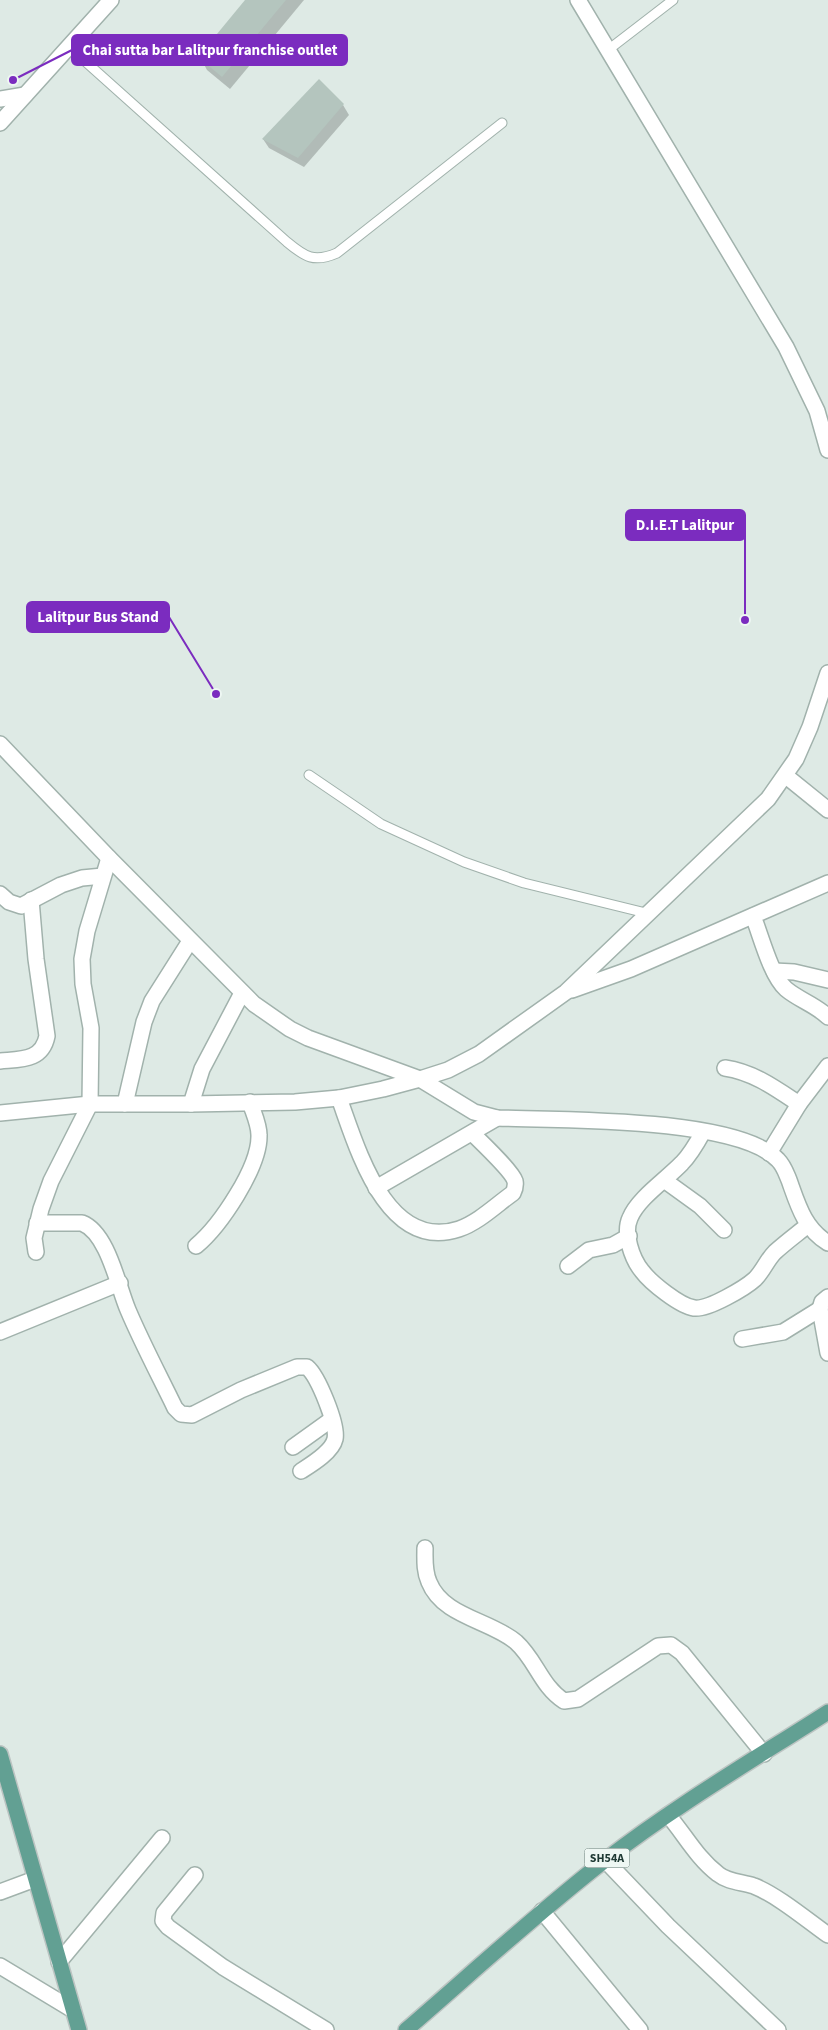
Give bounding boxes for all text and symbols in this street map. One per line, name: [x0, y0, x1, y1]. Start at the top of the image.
callout: Chai sutta bar Lalitpur franchise outlet: [72, 35, 347, 65]
text: Chai sutta bar Lalitpur franchise outlet: [82, 40, 338, 61]
callout: D.I.E.T Lalitpur: [626, 510, 745, 540]
text: D.I.E.T Lalitpur: [636, 515, 734, 536]
callout: Lalitpur Bus Stand: [27, 602, 169, 632]
text: Lalitpur Bus Stand: [37, 607, 159, 628]
road number: SH54A: [584, 1849, 630, 1868]

